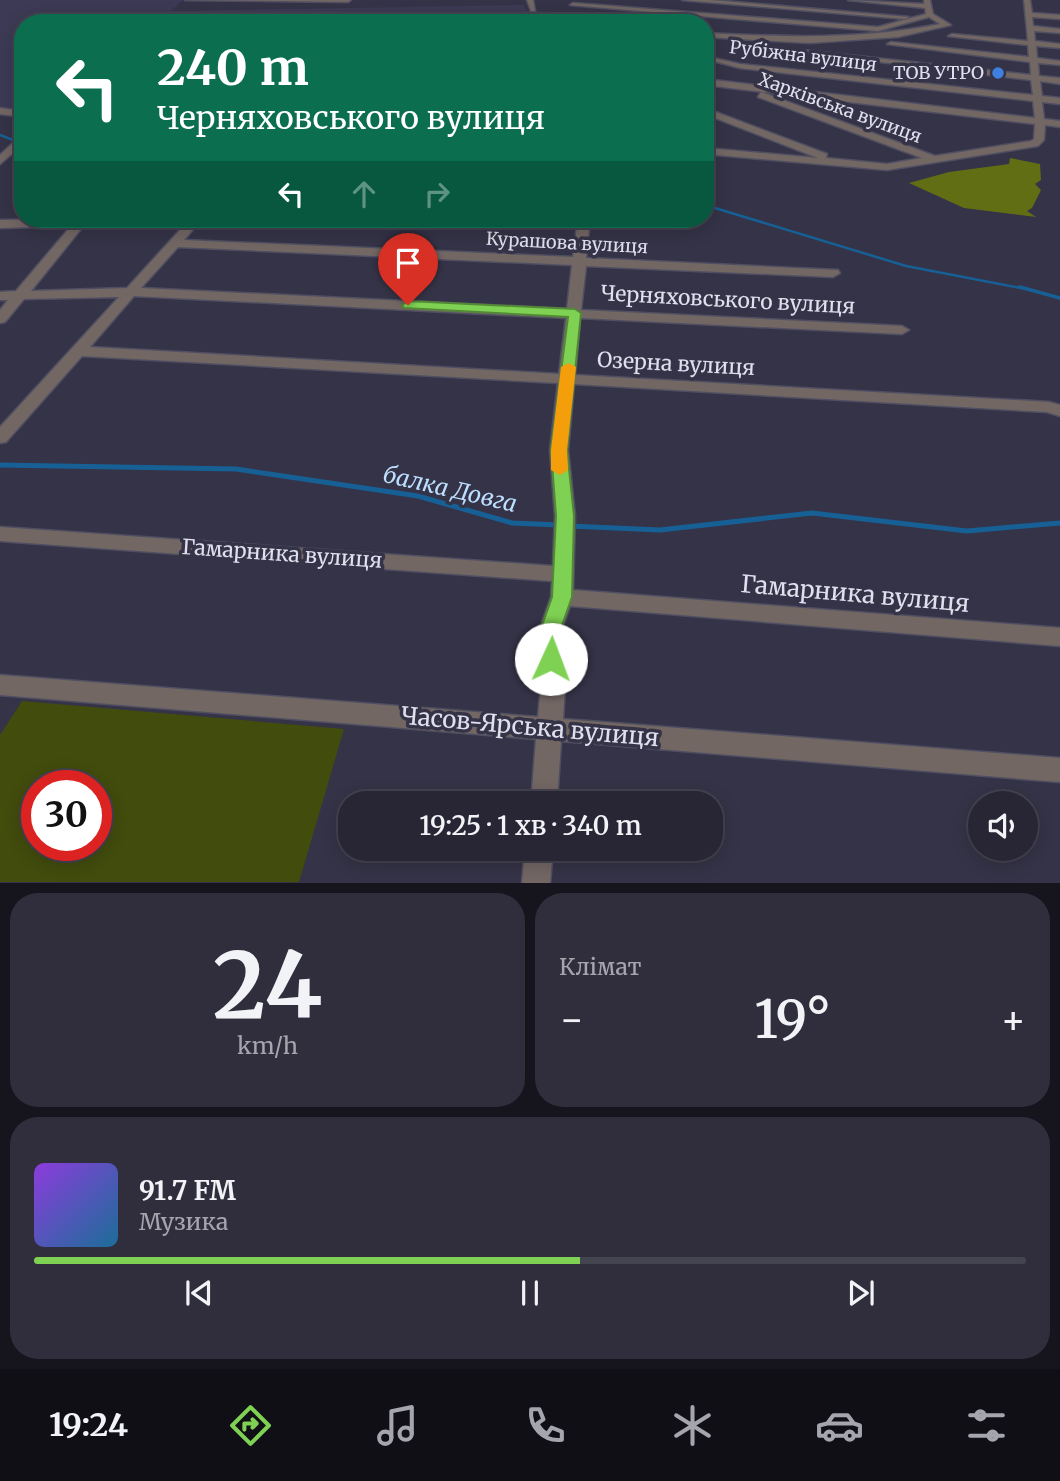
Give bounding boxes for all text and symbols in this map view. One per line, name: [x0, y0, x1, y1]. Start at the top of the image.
street label: Рубіжна вулиця: [728, 35, 878, 76]
text: 240 m: [157, 37, 309, 98]
icon: left: [42, 42, 133, 133]
place label: ТОВ УТРО: [893, 61, 984, 84]
marker: ТОВ УТРО: [990, 65, 1006, 81]
street label: Харківська вулиця: [755, 67, 925, 148]
text: Черняховського вулиця: [157, 98, 545, 138]
icon: left: [272, 175, 310, 213]
icon: ahead: [345, 175, 383, 213]
icon: right: [418, 175, 456, 213]
street label: Курашова вулиця: [485, 227, 649, 258]
pin: [378, 233, 438, 305]
icon: arrive: [389, 244, 427, 282]
street label: Черняховського вулиця: [600, 279, 856, 320]
street label: Озерна вулиця: [596, 346, 756, 381]
water label: балка Довга: [380, 459, 520, 518]
street label: Гамарника вулиця: [181, 533, 383, 574]
street label: Гамарника вулиця: [739, 568, 971, 619]
position arrow: [514, 622, 588, 696]
street label: Часов-Ярська вулиця: [400, 700, 660, 753]
speed limit sign: 30: [21, 770, 112, 861]
map controls: [968, 791, 1038, 861]
button: sound: [968, 791, 1038, 861]
text: 19:25 · 1 хв · 340 m: [419, 809, 642, 842]
text: 24: [213, 928, 322, 1043]
text: Клімат: [559, 952, 641, 981]
text: 19°: [754, 987, 831, 1052]
text: −: [559, 996, 584, 1043]
text: +: [1001, 996, 1026, 1043]
text: km/h: [237, 1031, 298, 1060]
text: 91.7 FM: [139, 1174, 236, 1207]
text: Музика: [139, 1207, 228, 1236]
icon: previous: [180, 1274, 218, 1312]
icon: pause: [511, 1274, 549, 1312]
icon: next: [842, 1274, 880, 1312]
icon: directions: [226, 1401, 275, 1450]
icon: music: [373, 1401, 422, 1450]
icon: phone: [521, 1401, 570, 1450]
icon: climate: [668, 1401, 717, 1450]
icon: car: [815, 1401, 864, 1450]
icon: filters: [962, 1401, 1011, 1450]
text: 19:24: [49, 1405, 128, 1445]

